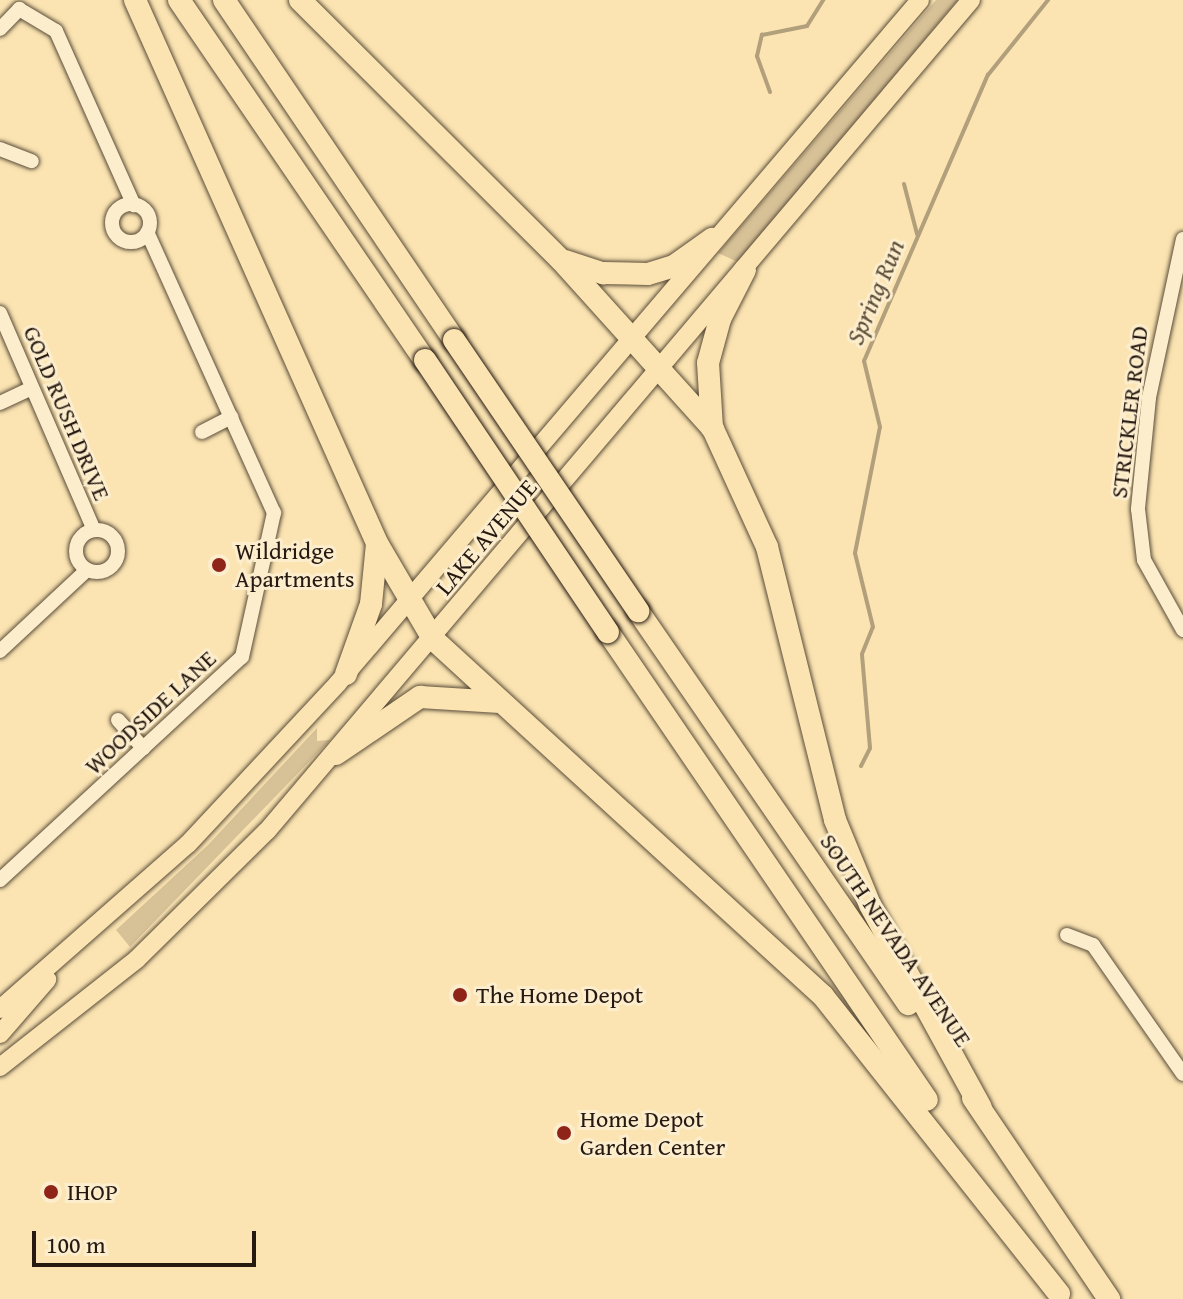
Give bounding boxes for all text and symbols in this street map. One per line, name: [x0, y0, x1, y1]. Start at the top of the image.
water label: Spring Run: [839, 235, 911, 349]
street label: GOLD RUSH DRIVE: [17, 322, 117, 504]
street label: STRICKLER ROAD: [1104, 324, 1154, 500]
street label: LAKE AVENUE: [429, 473, 543, 601]
place label: Wildridge Apartments: [235, 537, 355, 593]
marker: Wildridge Apartments: [210, 556, 228, 574]
street label: WOODSIDE LANE: [78, 644, 222, 780]
street label: SOUTH NEVADA AVENUE: [814, 828, 978, 1052]
place label: The Home Depot: [476, 981, 643, 1009]
marker: The Home Depot: [451, 986, 469, 1004]
place label: Home Depot Garden Center: [580, 1105, 725, 1161]
marker: Home Depot Garden Center: [555, 1124, 573, 1142]
place label: IHOP: [67, 1178, 118, 1206]
marker: IHOP: [42, 1183, 60, 1201]
scale bar: [36, 1215, 260, 1265]
text: 100 m: [46, 1227, 106, 1262]

